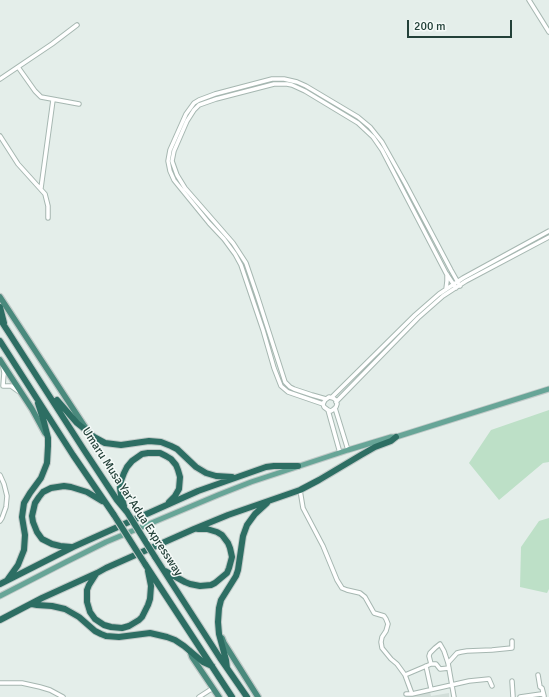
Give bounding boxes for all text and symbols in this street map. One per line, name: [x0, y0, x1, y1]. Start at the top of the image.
scale bar: [409, 12, 514, 38]
text: 200 m: [414, 19, 446, 34]
street label: Umaru Musa Yar'Adua Expressway: [78, 425, 186, 579]

